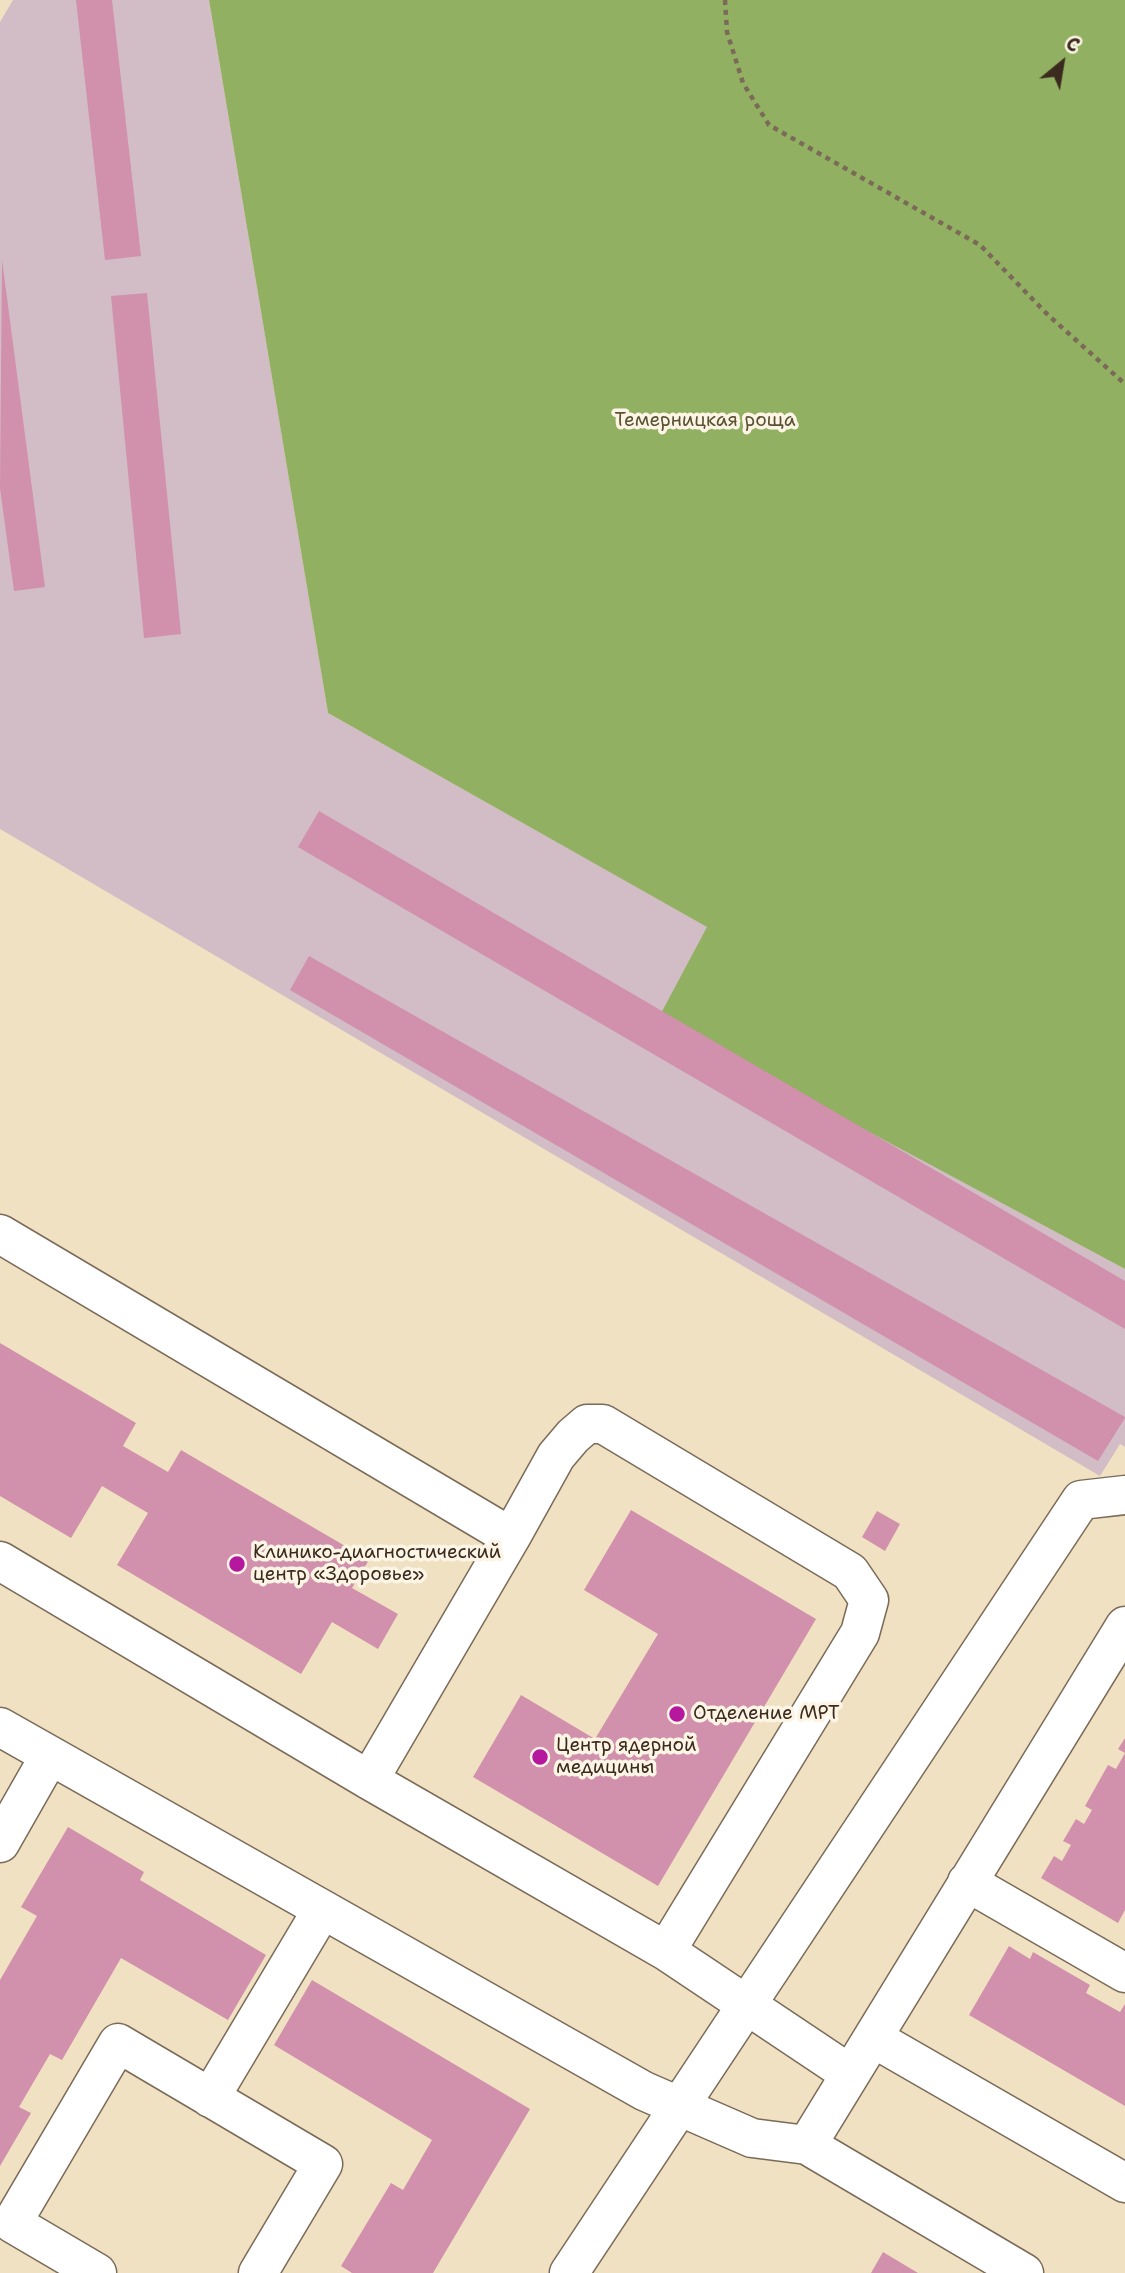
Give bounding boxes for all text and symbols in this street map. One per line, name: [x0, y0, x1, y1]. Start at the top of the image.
north arrow: [1027, 28, 1097, 98]
text: С: [1061, 31, 1084, 58]
park label: Темерницкая роща: [615, 410, 795, 432]
place label: Клинико-диагностический центр «Здоровье»: [253, 1542, 501, 1586]
marker: Клинико-диагностический центр «Здоровье»: [227, 1554, 247, 1574]
place label: Отделение МРТ: [693, 1703, 840, 1725]
marker: Отделение МРТ: [667, 1704, 687, 1724]
place label: Центр ядерной медицины: [556, 1735, 696, 1779]
marker: Центр ядерной медицины: [530, 1747, 550, 1767]

